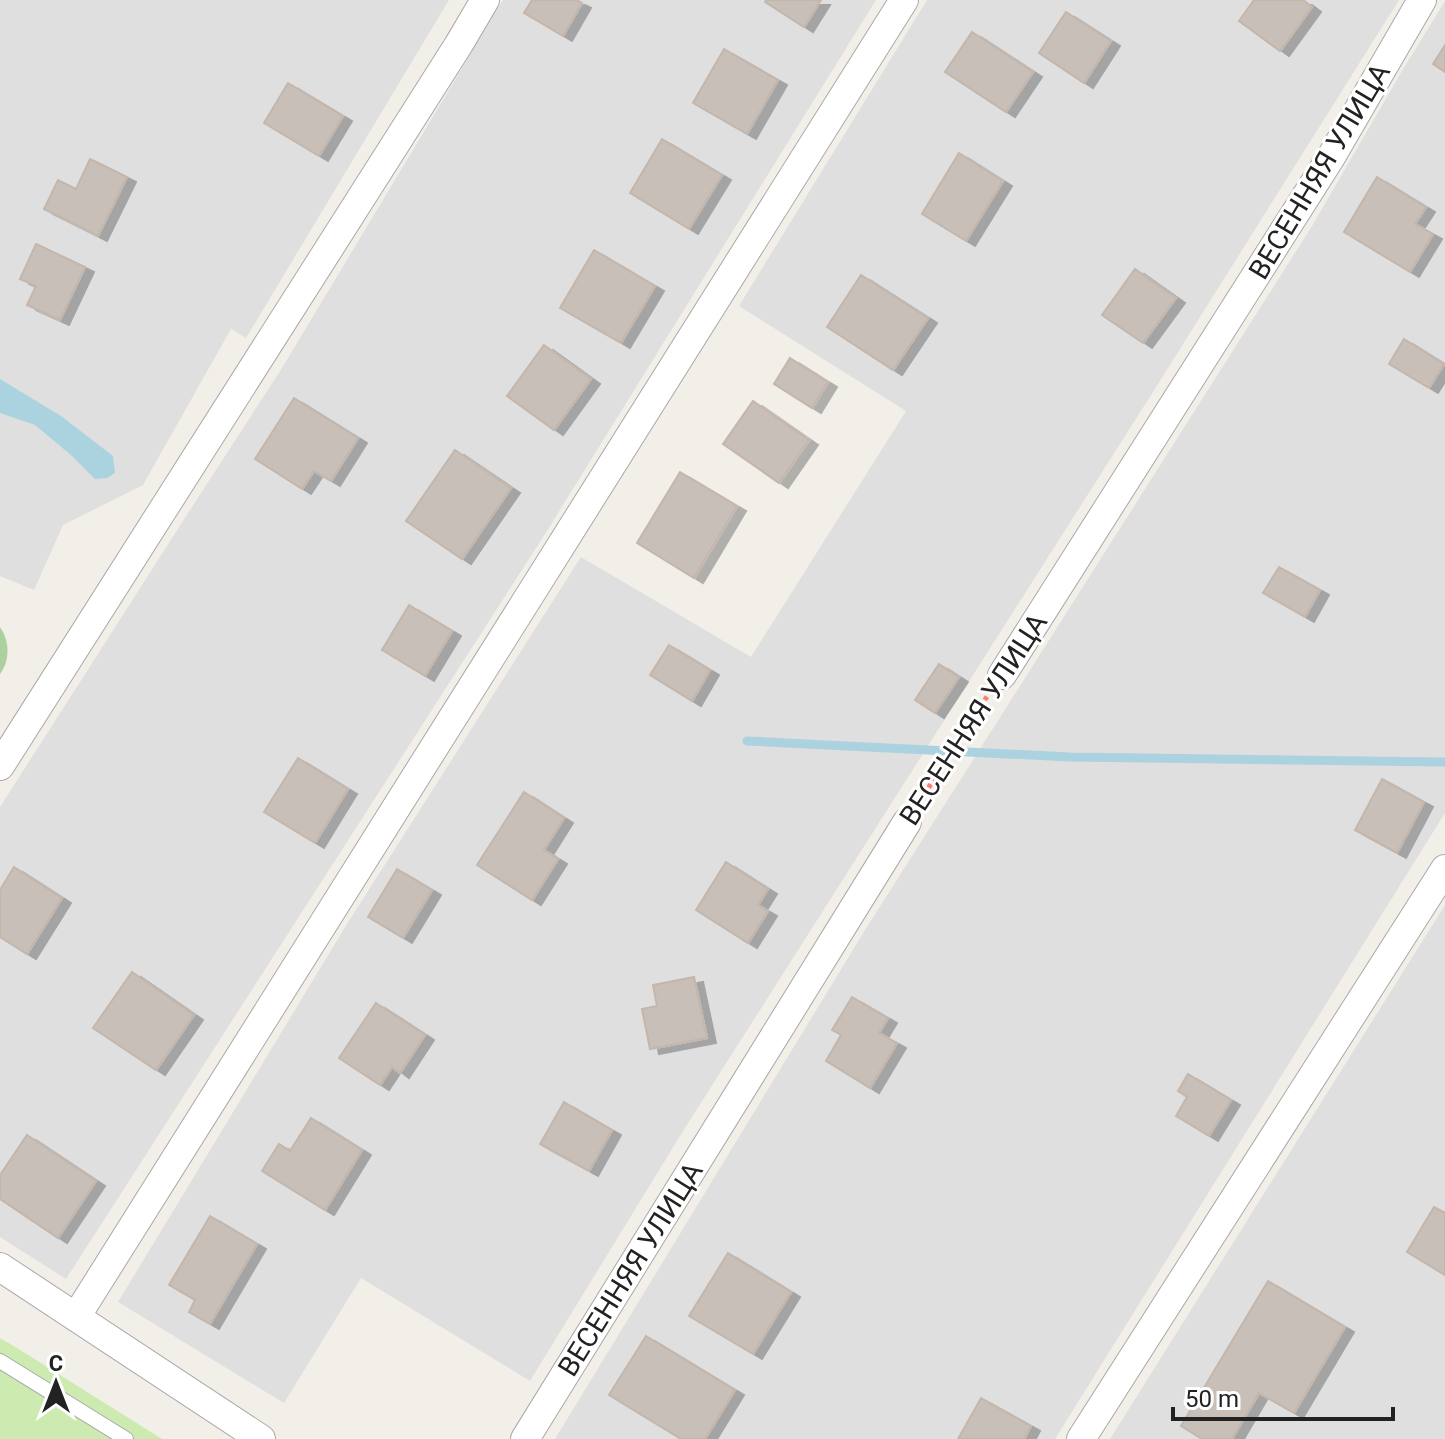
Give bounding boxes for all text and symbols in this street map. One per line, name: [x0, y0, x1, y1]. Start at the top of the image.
street label: ВЕСЕННЯЯ УЛИЦА: [1242, 57, 1397, 285]
street label: ВЕСЕННЯЯ УЛИЦА: [893, 607, 1054, 831]
street label: ВЕСЕННЯЯ УЛИЦА: [551, 1156, 710, 1382]
north arrow: [16, 1343, 96, 1423]
text: С: [49, 1351, 63, 1376]
scale bar: [1173, 1371, 1393, 1421]
text: 50 m: [1185, 1385, 1239, 1413]

